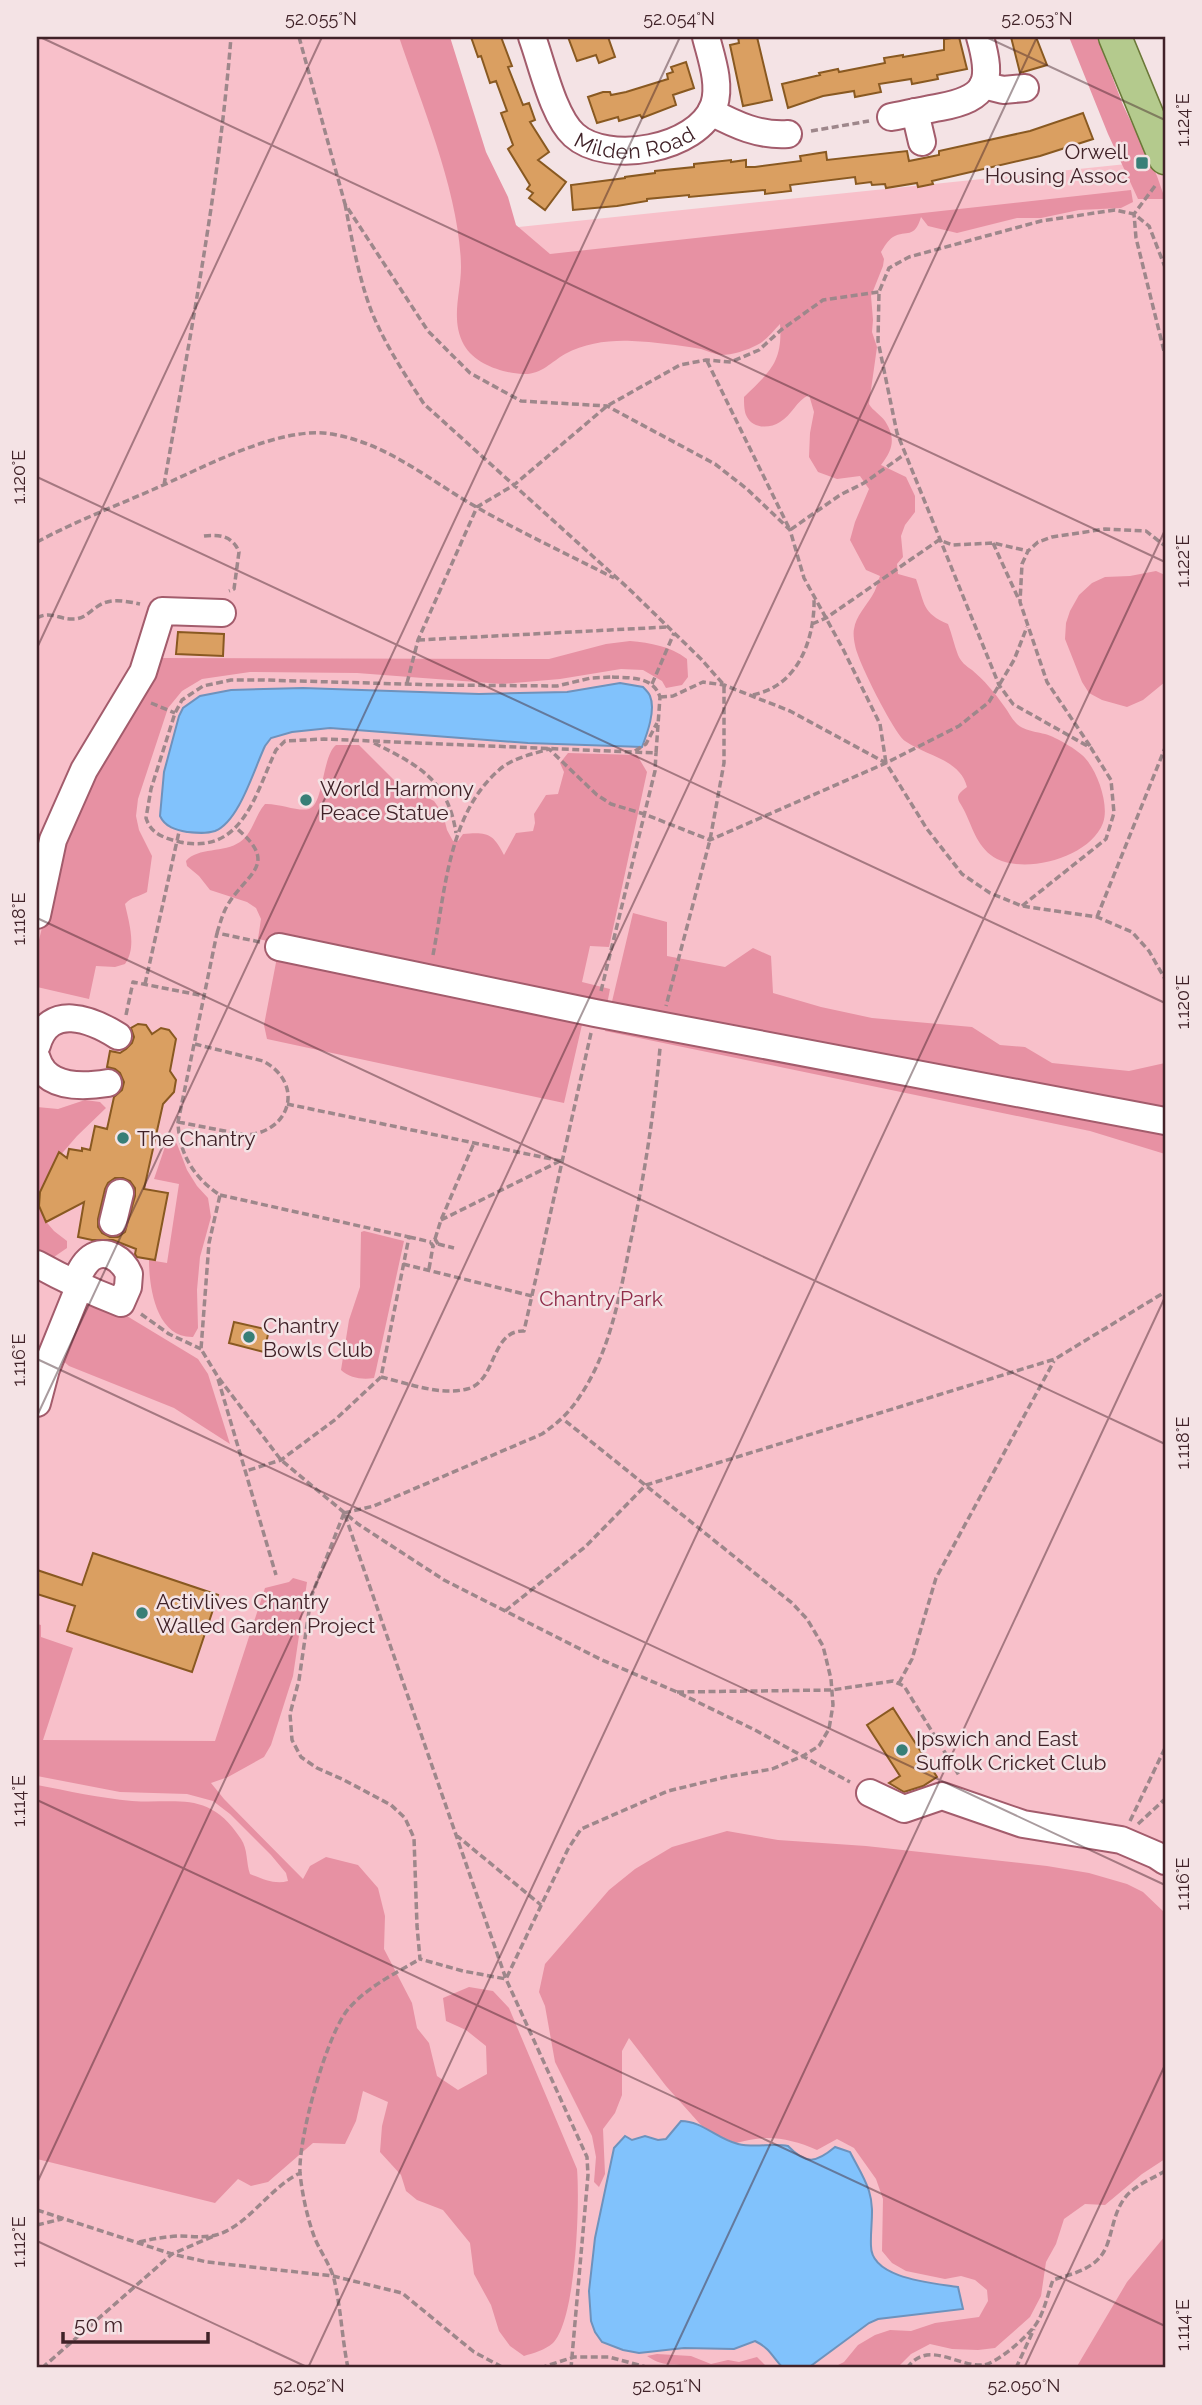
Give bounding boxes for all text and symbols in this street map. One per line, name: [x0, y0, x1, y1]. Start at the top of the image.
text: 52.055°N: [285, 8, 357, 29]
text: 52.054°N: [643, 8, 715, 29]
text: 52.053°N: [1001, 8, 1073, 29]
text: 1.124°E: [1172, 93, 1193, 147]
street label: Milden Road: [570, 121, 699, 163]
place label: Orwell Housing Assoc: [985, 139, 1128, 188]
marker: Orwell Housing Assoc: [1134, 155, 1150, 171]
text: 1.120°E: [8, 450, 29, 504]
text: 1.122°E: [1172, 534, 1193, 588]
place label: World Harmony Peace Statue: [320, 776, 474, 825]
marker: World Harmony Peace Statue: [298, 792, 314, 808]
text: 1.118°E: [8, 893, 29, 945]
text: 1.120°E: [1172, 975, 1193, 1029]
place label: The Chantry: [137, 1126, 256, 1151]
marker: The Chantry: [115, 1130, 131, 1146]
park label: Chantry Park: [539, 1286, 663, 1311]
place label: Chantry Bowls Club: [263, 1313, 373, 1362]
marker: Chantry Bowls Club: [241, 1329, 257, 1345]
text: 1.116°E: [8, 1333, 29, 1387]
text: 1.118°E: [1172, 1417, 1193, 1469]
place label: Activlives Chantry Walled Garden Project: [156, 1589, 375, 1638]
marker: Activlives Chantry Walled Garden Project: [134, 1605, 150, 1621]
place label: Ipswich and East Suffolk Cricket Club: [916, 1726, 1106, 1775]
marker: Ipswich and East Suffolk Cricket Club: [894, 1742, 910, 1758]
text: 1.114°E: [8, 1775, 29, 1827]
text: 1.116°E: [1172, 1857, 1193, 1911]
text: 1.112°E: [8, 2216, 29, 2268]
text: 1.114°E: [1172, 2299, 1193, 2351]
scale bar: [63, 2300, 208, 2344]
text: 50 m: [74, 2312, 123, 2337]
text: 52.052°N: [273, 2375, 345, 2396]
text: 52.051°N: [632, 2375, 702, 2396]
text: 52.050°N: [988, 2375, 1060, 2396]

